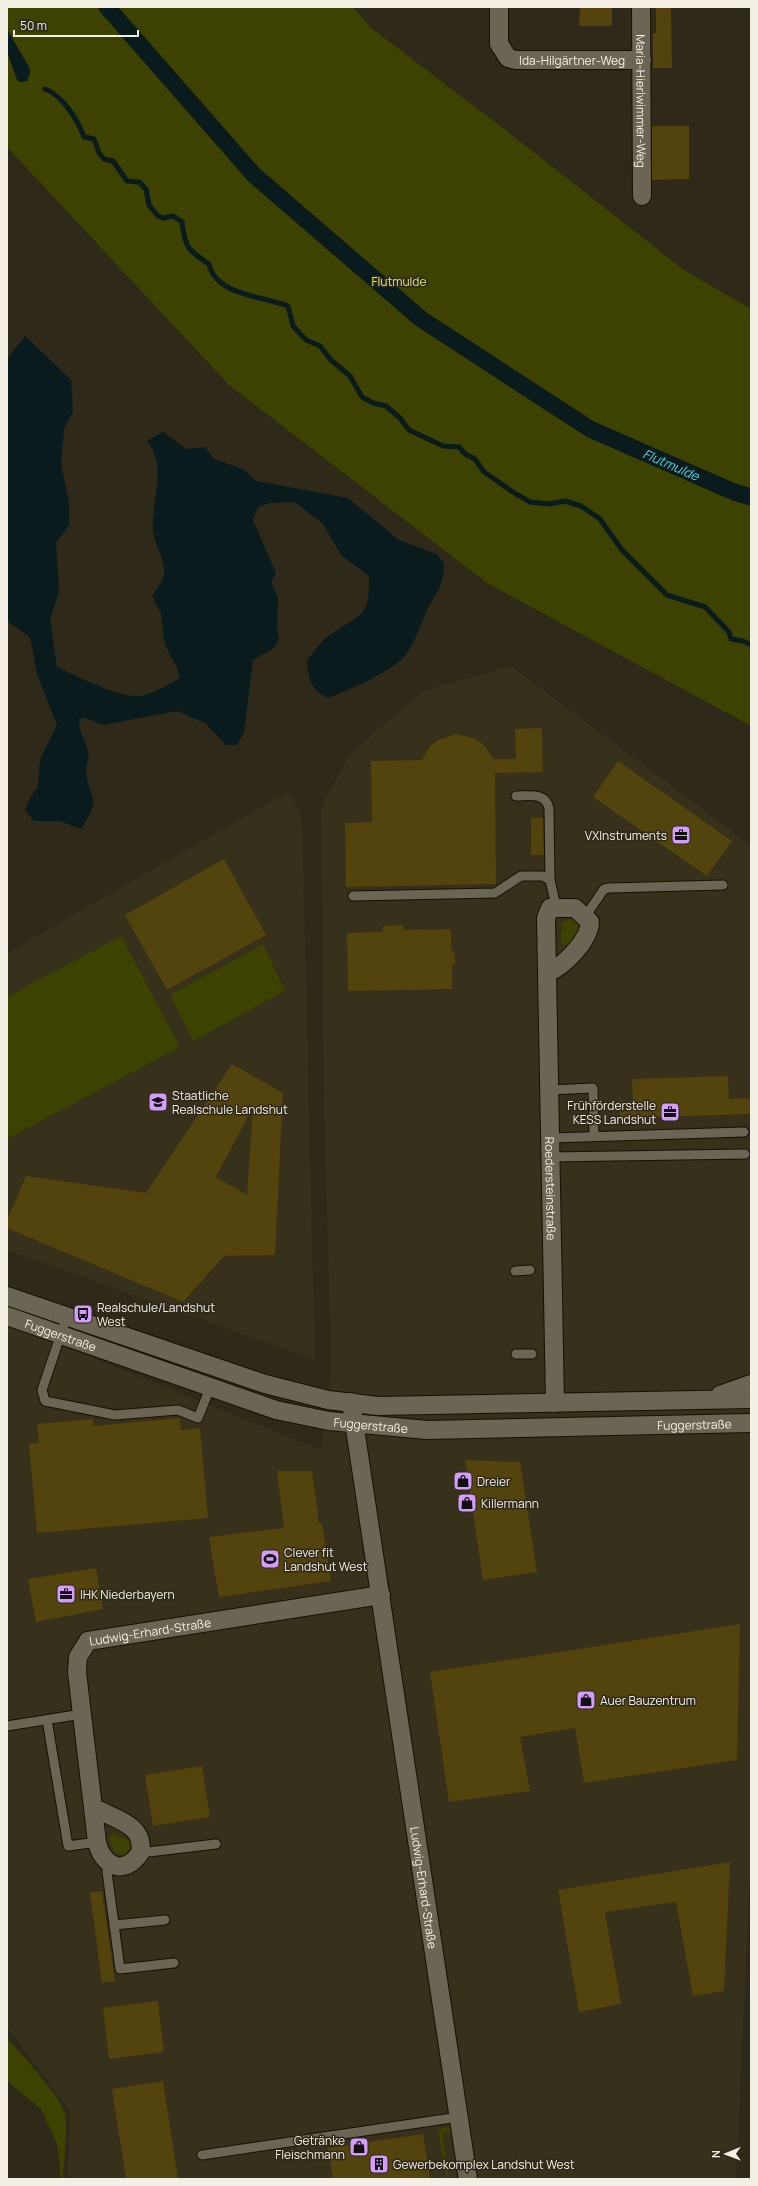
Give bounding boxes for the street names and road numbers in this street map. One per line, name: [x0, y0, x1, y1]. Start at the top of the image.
street label: Maria-Hierlwimmer-Weg: [633, 34, 650, 168]
street label: Ida-Hilgärtner-Weg: [519, 52, 625, 69]
street label: Roedersteinstraße: [542, 1136, 560, 1241]
street label: Fuggerstraße: [23, 1314, 99, 1355]
street label: Fuggerstraße: [333, 1413, 409, 1437]
street label: Fuggerstraße: [657, 1415, 732, 1434]
street label: Ludwig-Erhard-Straße: [88, 1613, 212, 1649]
street label: Ludwig-Erhard-Straße: [407, 1825, 442, 1950]

